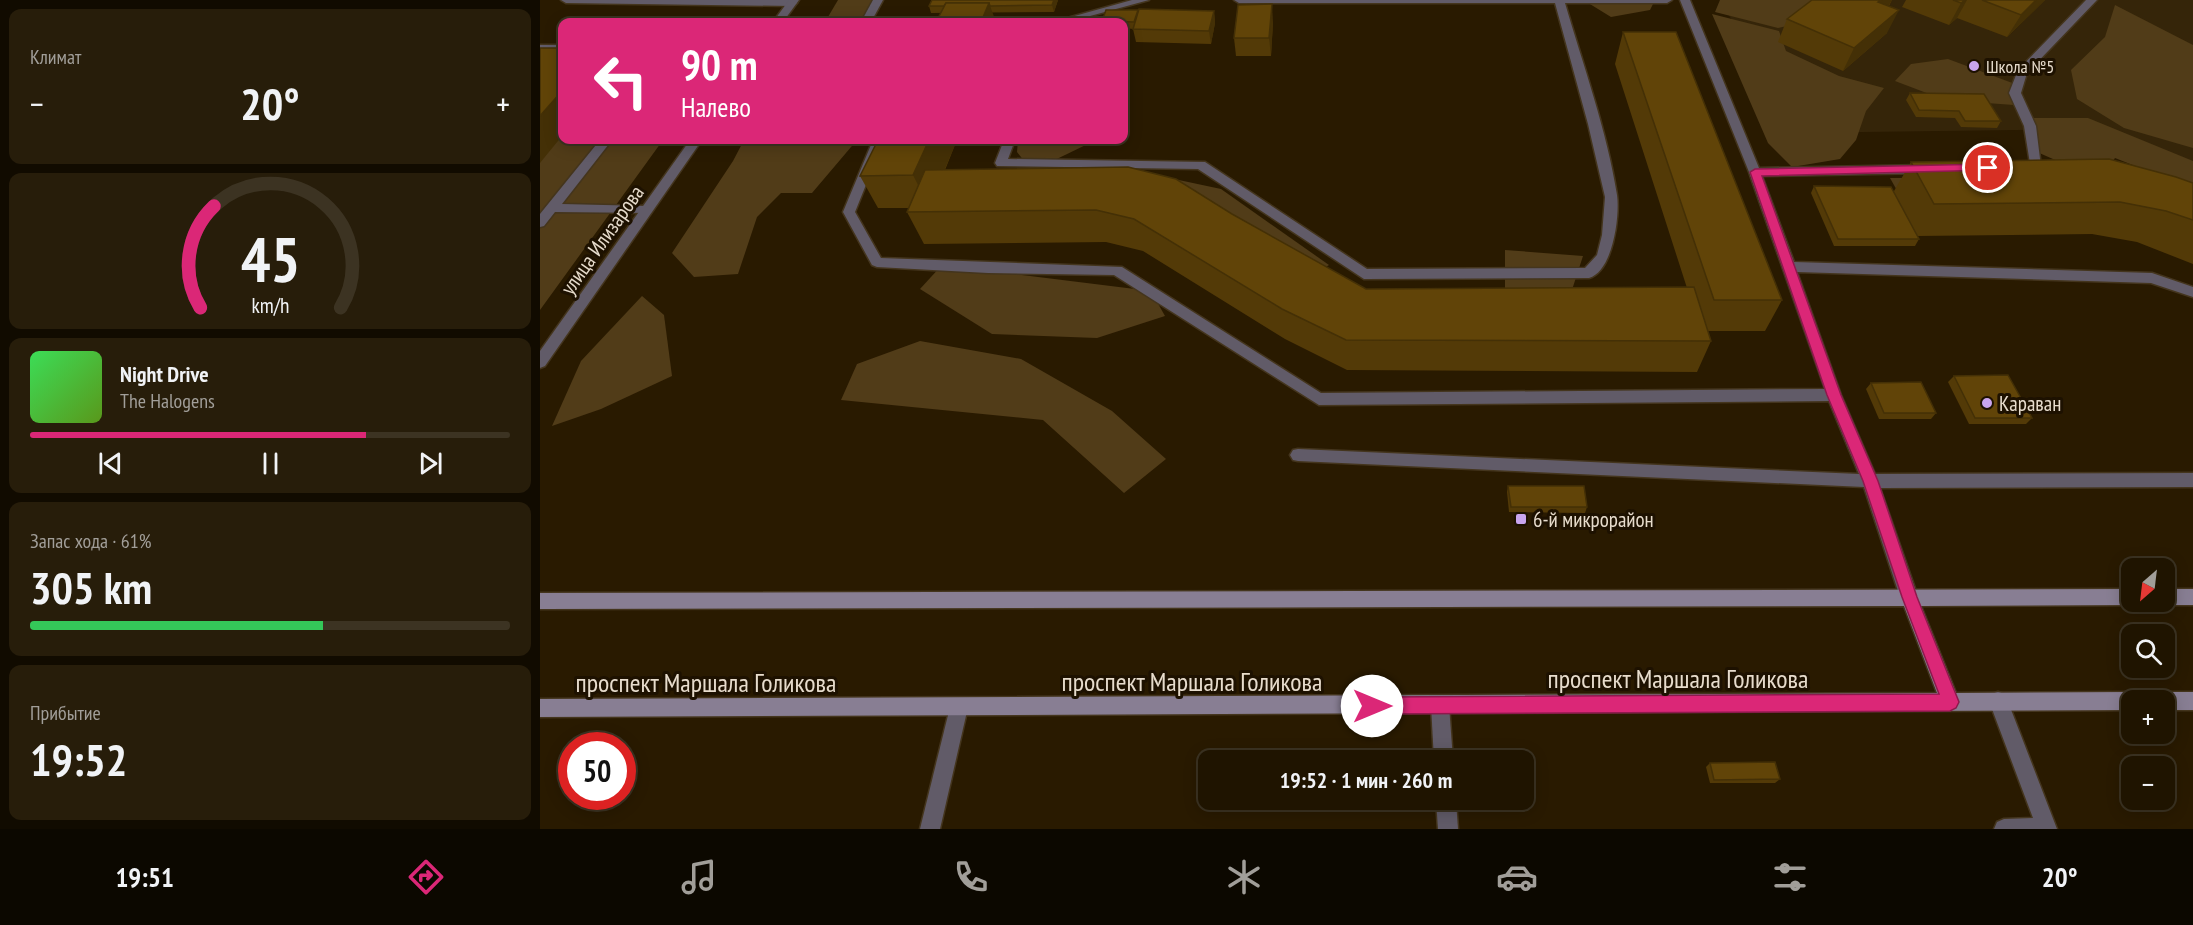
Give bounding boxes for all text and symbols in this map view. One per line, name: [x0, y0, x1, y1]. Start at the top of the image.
text: 90 m: [681, 37, 758, 92]
icon: left: [582, 42, 660, 120]
text: Климат: [30, 44, 81, 70]
place label: Школа №5: [1986, 55, 2054, 78]
marker: Школа №5: [1967, 59, 1981, 73]
text: 20°: [240, 74, 300, 132]
text: −: [30, 82, 44, 125]
text: +: [496, 82, 510, 125]
text: Налево: [681, 90, 751, 124]
pin: [1962, 142, 2013, 193]
icon: arrive: [1971, 151, 2004, 184]
street label: улица Илизарова: [554, 180, 650, 300]
text: 45: [240, 218, 300, 299]
text: km/h: [251, 291, 289, 319]
text: Night Drive: [120, 360, 209, 388]
text: The Halogens: [120, 388, 215, 414]
place label: Караван: [1999, 390, 2061, 417]
marker: Караван: [1980, 396, 1994, 410]
icon: previous: [94, 447, 127, 480]
icon: pause: [254, 447, 287, 480]
icon: next: [414, 447, 447, 480]
place label: 6-й микрорайон: [1533, 506, 1654, 533]
marker: 6-й микрорайон: [1514, 512, 1528, 526]
text: Запас хода · 61%: [30, 528, 151, 554]
text: 305 km: [30, 558, 152, 616]
north arrow: [2121, 558, 2175, 612]
map controls: [2121, 558, 2175, 810]
button: search: [2121, 624, 2175, 678]
street label: проспект Маршала Голикова: [1548, 662, 1808, 695]
street label: проспект Маршала Голикова: [1062, 665, 1322, 698]
street label: проспект Маршала Голикова: [576, 666, 836, 699]
position arrow: [1340, 674, 1404, 738]
button: +: [2121, 690, 2175, 744]
text: Прибытие: [30, 700, 101, 726]
text: 19:52: [30, 730, 127, 788]
speed limit sign: 50: [558, 732, 636, 810]
button: −: [2121, 756, 2175, 810]
text: 19:52 · 1 мин · 260 m: [1280, 766, 1452, 794]
icon: directions: [405, 856, 447, 898]
icon: music: [678, 856, 720, 898]
icon: phone: [950, 856, 992, 898]
icon: climate: [1223, 856, 1265, 898]
icon: car: [1496, 856, 1538, 898]
icon: filters: [1769, 856, 1811, 898]
text: 19:51: [115, 860, 174, 894]
text: 20°: [2042, 860, 2077, 894]

